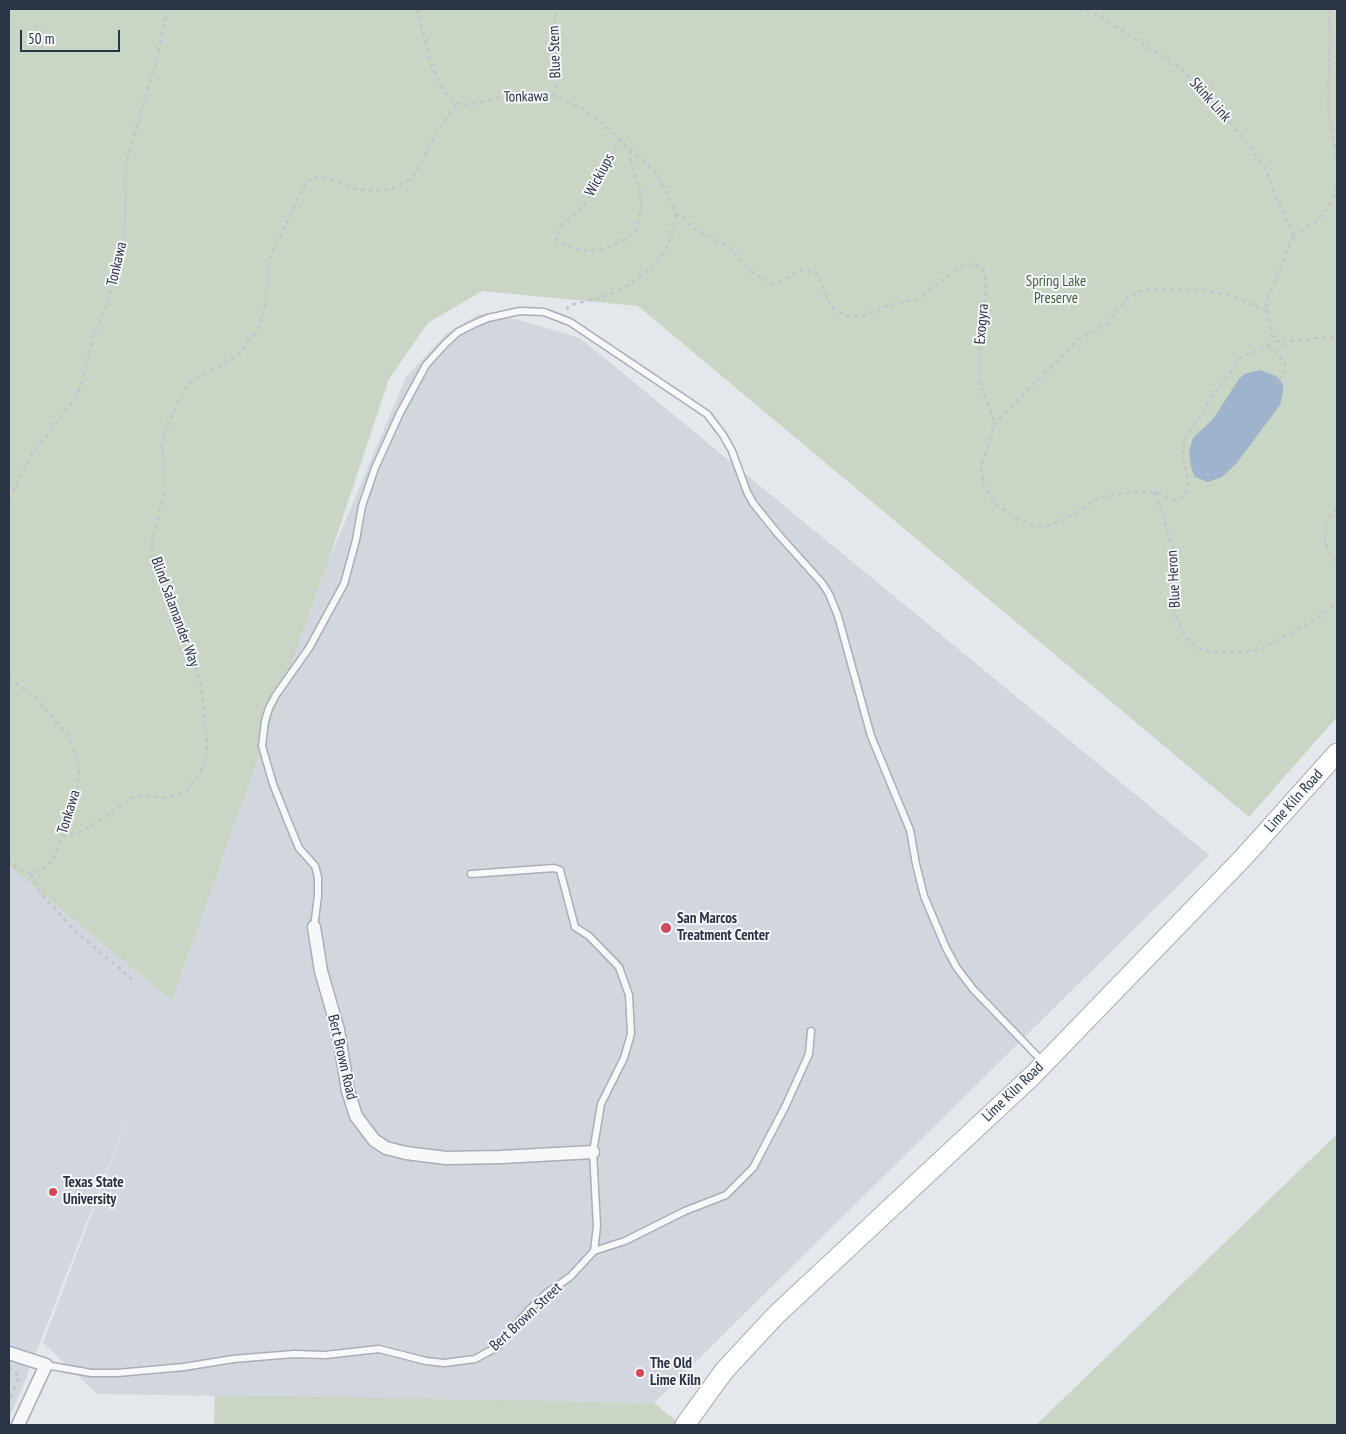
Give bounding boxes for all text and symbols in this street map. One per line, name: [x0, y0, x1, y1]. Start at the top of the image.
scale bar: [22, 20, 122, 52]
street label: Blue Stem: [545, 25, 565, 79]
text: 50 m: [28, 29, 54, 48]
street label: Skink Link: [1186, 74, 1234, 126]
street label: Tonkawa: [503, 88, 549, 106]
street label: Wickiups: [581, 151, 619, 199]
street label: Tonkawa: [103, 240, 131, 288]
park label: Spring Lake Preserve: [1026, 273, 1086, 308]
street label: Exogyra: [971, 303, 993, 345]
street label: Blue Heron: [1163, 550, 1185, 608]
street label: Blind Salamander Way: [147, 555, 203, 669]
street label: Lime Kiln Road: [1261, 766, 1327, 836]
street label: Tonkawa: [54, 788, 84, 836]
place label: San Marcos Treatment Center: [677, 910, 769, 945]
marker: San Marcos Treatment Center: [659, 921, 673, 935]
street label: Bert Brown Road: [323, 1013, 361, 1101]
street label: Lime Kiln Road: [979, 1058, 1047, 1126]
place label: Texas State University: [63, 1174, 124, 1209]
marker: Texas State University: [47, 1186, 59, 1198]
street label: Bert Brown Street: [486, 1279, 566, 1355]
place label: The Old Lime Kiln: [650, 1355, 701, 1390]
marker: The Old Lime Kiln: [634, 1367, 646, 1379]

